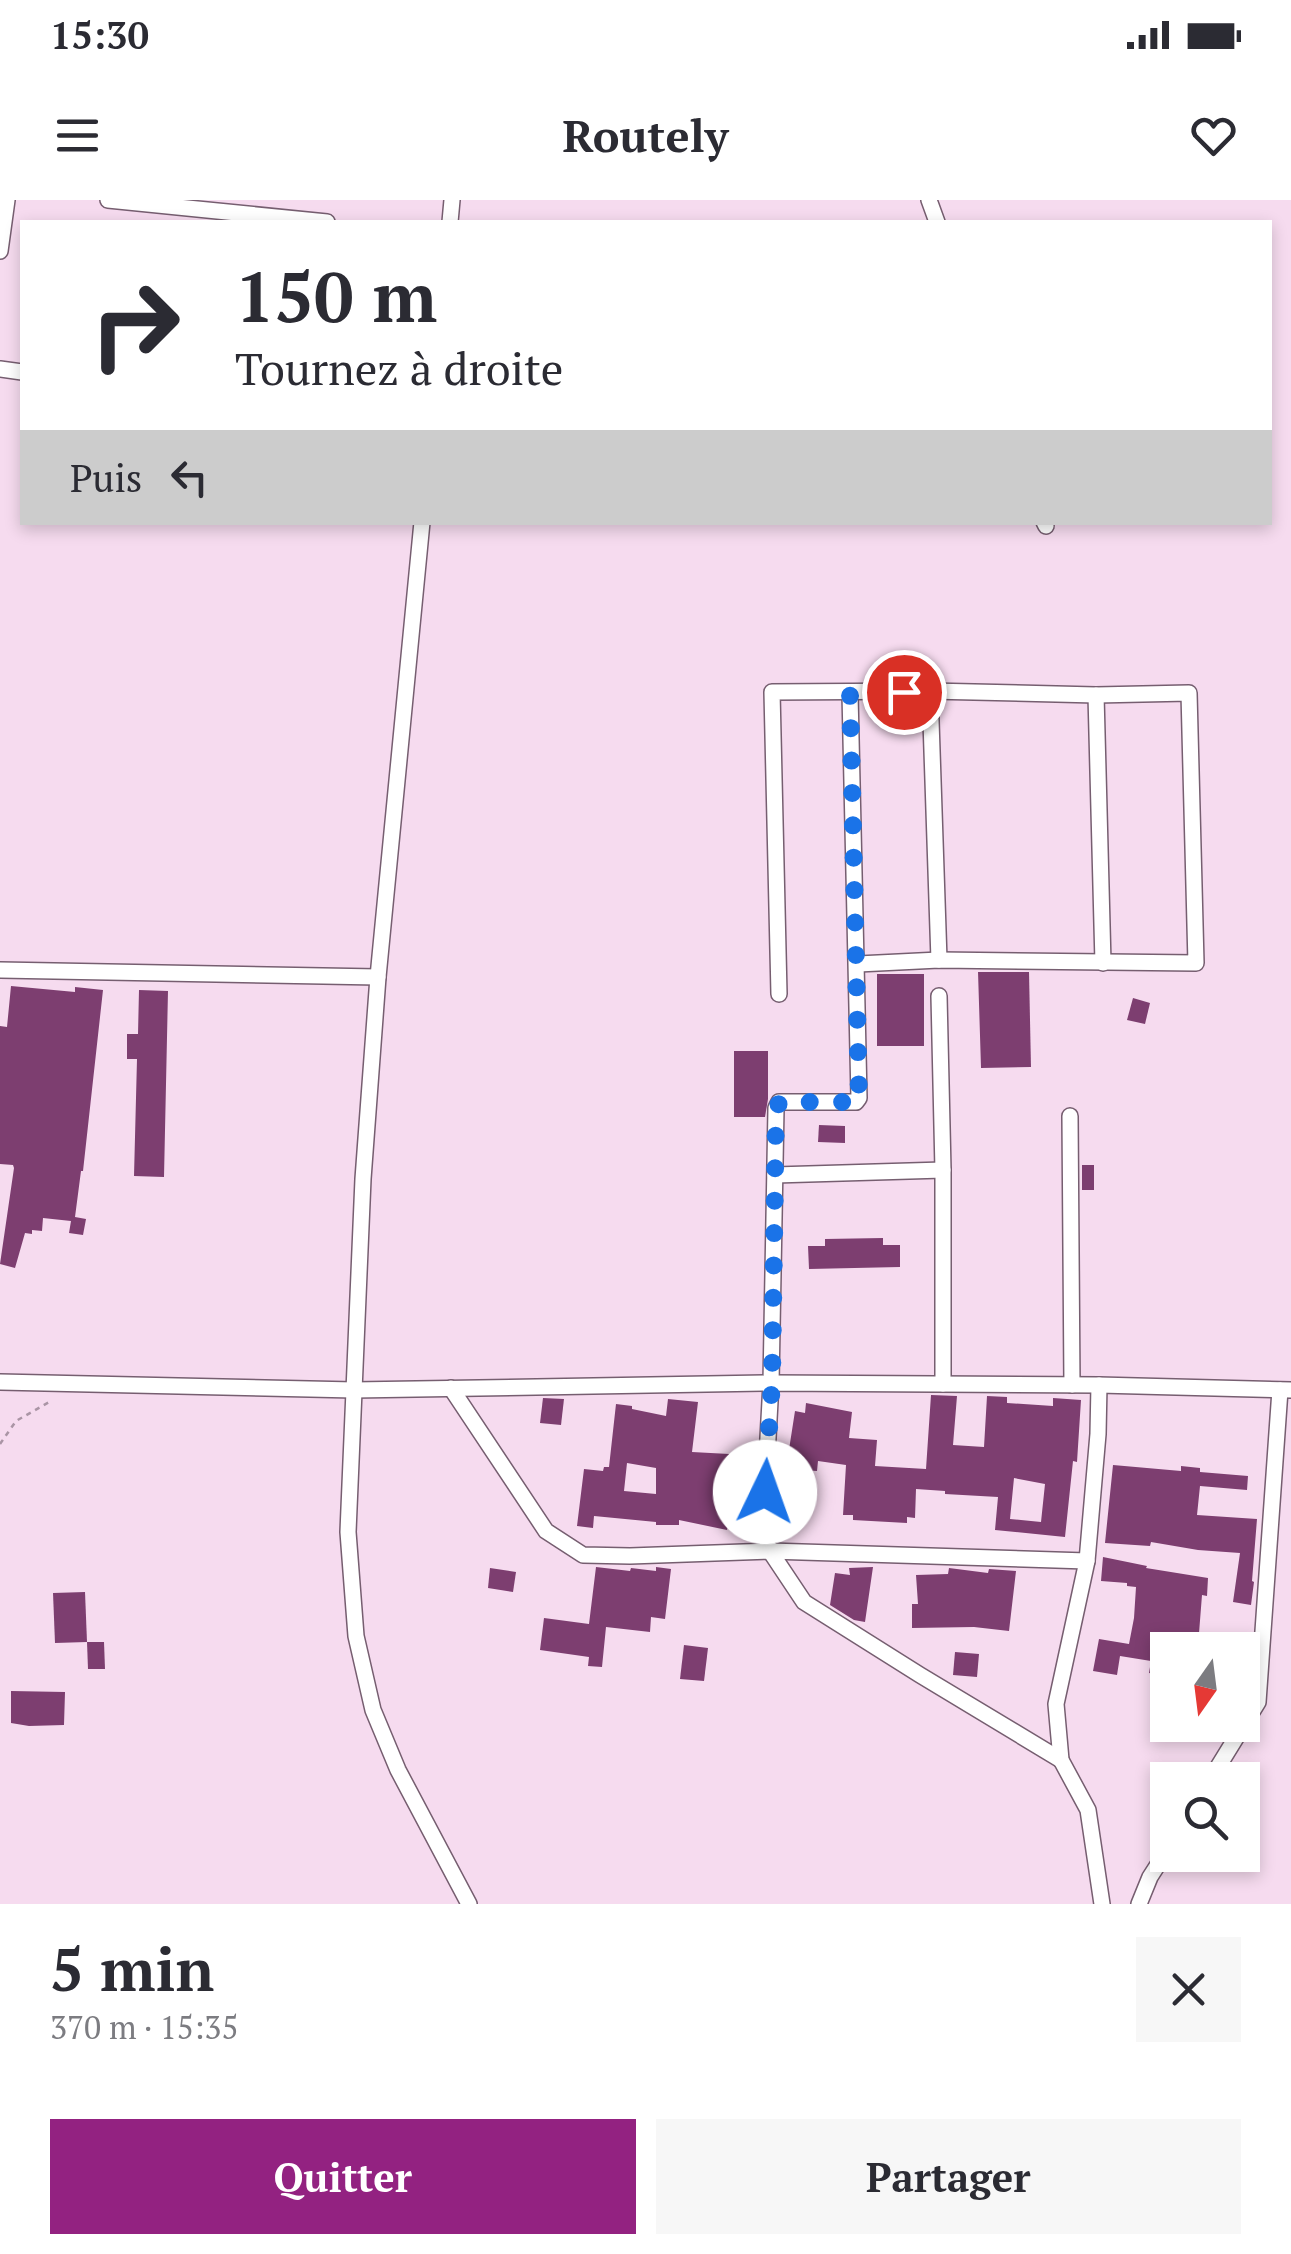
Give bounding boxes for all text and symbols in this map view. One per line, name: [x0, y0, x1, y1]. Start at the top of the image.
text: 15:30: [50, 10, 149, 60]
text: Routely: [563, 105, 728, 165]
icon: menu: [50, 108, 105, 163]
icon: heart: [1186, 108, 1241, 163]
text: 150 m: [235, 249, 437, 342]
icon: right: [70, 260, 200, 390]
text: Tournez à droite: [235, 338, 563, 398]
icon: left: [162, 450, 217, 505]
text: Puis: [70, 453, 142, 503]
pin: [862, 650, 947, 735]
icon: arrive: [877, 665, 932, 720]
position arrow: [713, 1440, 817, 1544]
north arrow: [1150, 1632, 1260, 1742]
map controls: [1150, 1632, 1260, 1872]
button: search: [1150, 1762, 1260, 1872]
text: 5 min: [50, 1929, 214, 2008]
button: close: [1136, 1937, 1241, 2042]
text: 370 m · 15:35: [50, 2006, 238, 2048]
button: Quitter: [50, 2119, 636, 2234]
button: Partager: [656, 2119, 1241, 2234]

